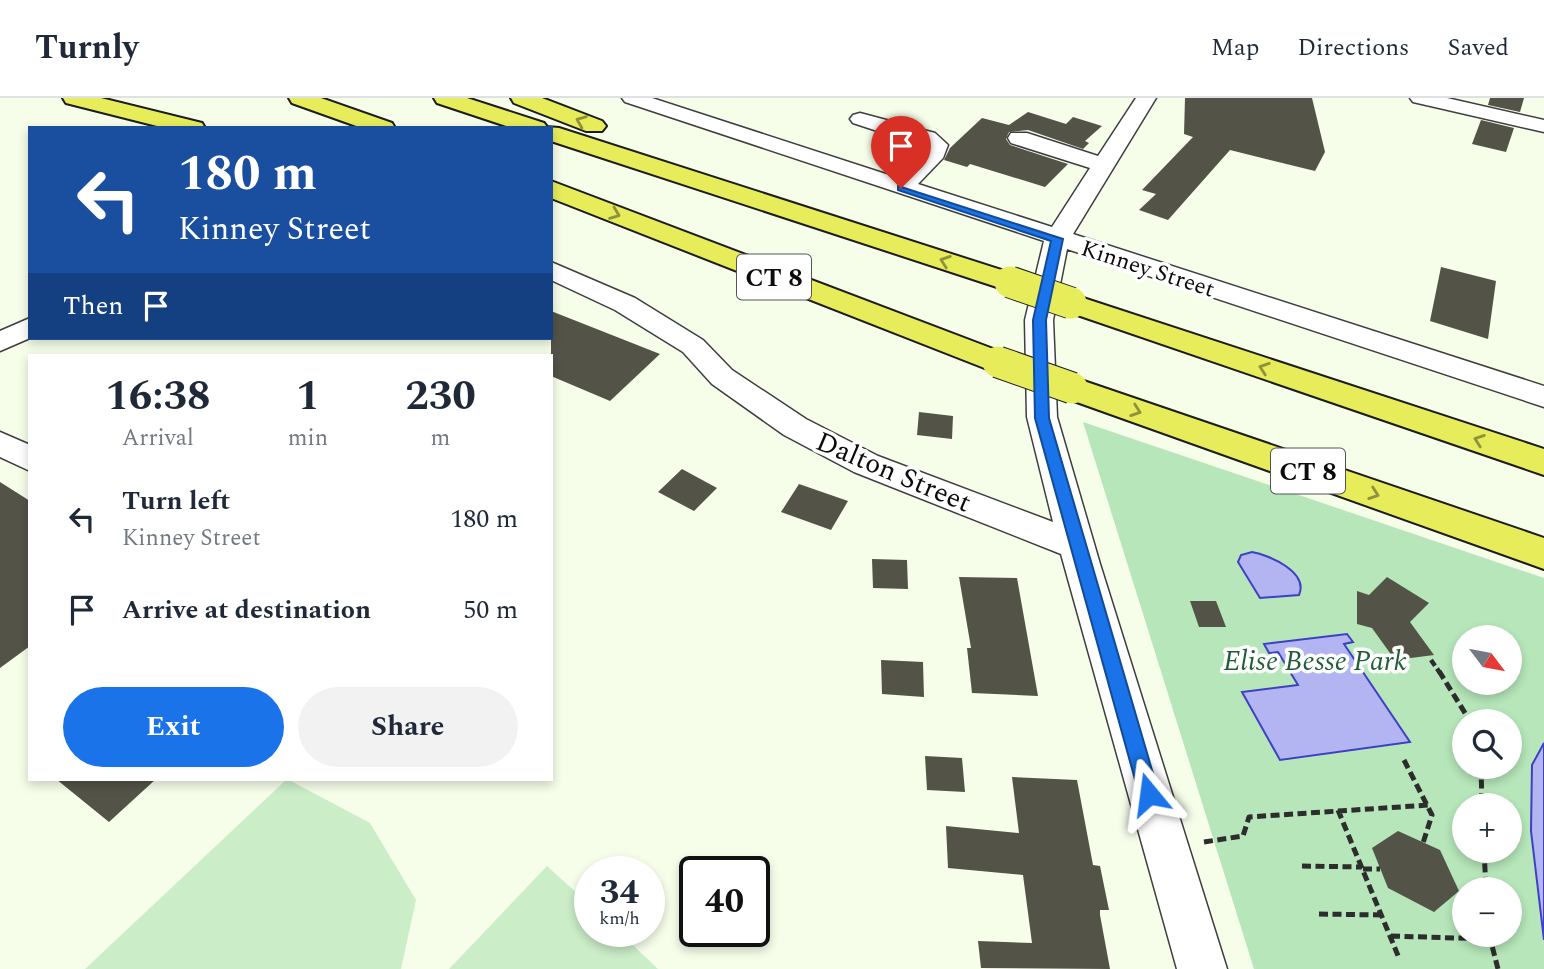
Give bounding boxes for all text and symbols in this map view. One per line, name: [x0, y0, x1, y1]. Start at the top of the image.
text: Turnly: [35, 23, 138, 73]
text: Map: [1211, 30, 1259, 66]
text: Directions: [1297, 30, 1409, 66]
text: Saved: [1447, 30, 1509, 66]
one-way arrow: [576, 115, 588, 129]
pin: [871, 116, 931, 188]
icon: arrive: [882, 127, 920, 165]
text: 180 m: [178, 137, 317, 212]
icon: left: [63, 154, 154, 245]
text: Kinney Street: [178, 205, 371, 254]
one-way arrow: [608, 206, 620, 220]
street label: Kinney Street: [1076, 231, 1219, 307]
road number: CT 8: [737, 254, 811, 300]
one-way arrow: [939, 254, 951, 269]
text: Then: [63, 286, 123, 326]
icon: arrive: [137, 287, 175, 325]
one-way arrow: [1258, 362, 1270, 376]
text: 16:38: [105, 365, 211, 428]
text: 1: [296, 365, 320, 428]
text: 230: [405, 365, 476, 428]
one-way arrow: [1130, 403, 1142, 417]
street label: Dalton Street: [809, 420, 978, 524]
text: Arrival: [122, 421, 194, 456]
text: min: [288, 421, 328, 456]
text: m: [431, 421, 450, 456]
one-way arrow: [1474, 434, 1486, 448]
road number: CT 8: [1271, 448, 1345, 494]
text: Turn left: [122, 481, 230, 521]
one-way arrow: [1367, 486, 1379, 500]
text: 180 m: [450, 499, 518, 539]
icon: left: [63, 500, 101, 538]
text: Kinney Street: [122, 521, 261, 556]
text: Arrive at destination: [122, 590, 371, 630]
text: 50 m: [463, 590, 518, 630]
icon: arrive: [63, 591, 101, 629]
north arrow: [1452, 625, 1522, 695]
map controls: [1452, 625, 1522, 947]
park label: Elise Besse Park: [1223, 640, 1407, 683]
button: Exit: [63, 687, 284, 767]
button: Share: [298, 687, 518, 767]
button: search: [1452, 709, 1522, 779]
position arrow: [1112, 757, 1186, 831]
button: +: [1452, 793, 1522, 863]
speed limit sign: 40: [679, 856, 770, 947]
text: 34: [600, 866, 639, 919]
button: −: [1452, 877, 1522, 947]
text: km/h: [599, 905, 640, 932]

